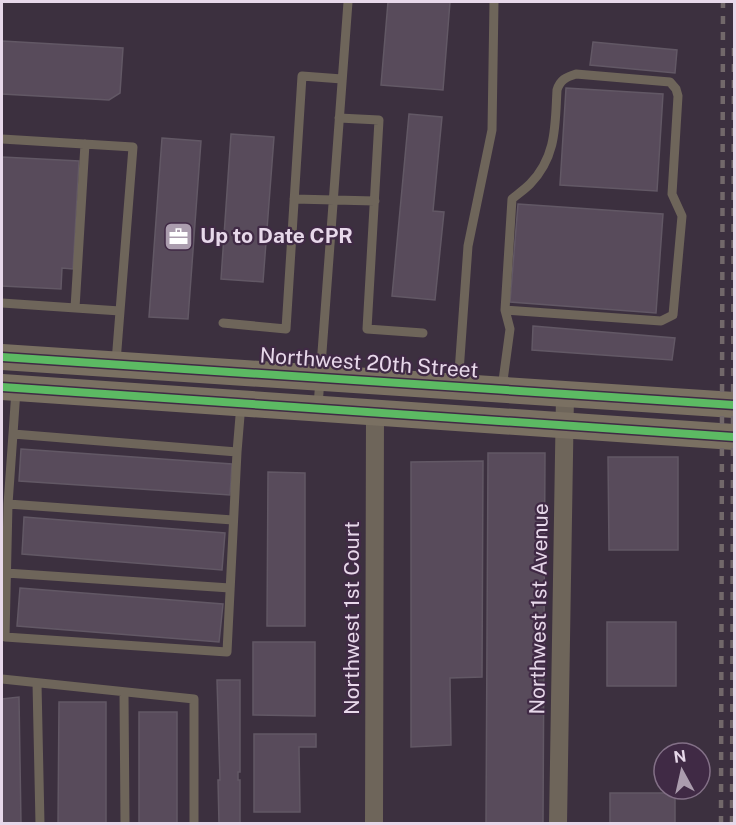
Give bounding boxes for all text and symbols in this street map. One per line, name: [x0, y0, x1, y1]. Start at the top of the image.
office icon: Up to Date CPR: [163, 220, 195, 252]
place label: Up to Date CPR: [200, 223, 353, 248]
street label: Northwest 20th Street: [259, 342, 479, 383]
street label: Northwest 1st Avenue: [524, 503, 553, 715]
street label: Northwest 1st Court: [339, 521, 364, 715]
north arrow: [652, 741, 712, 801]
text: N: [672, 746, 688, 767]

